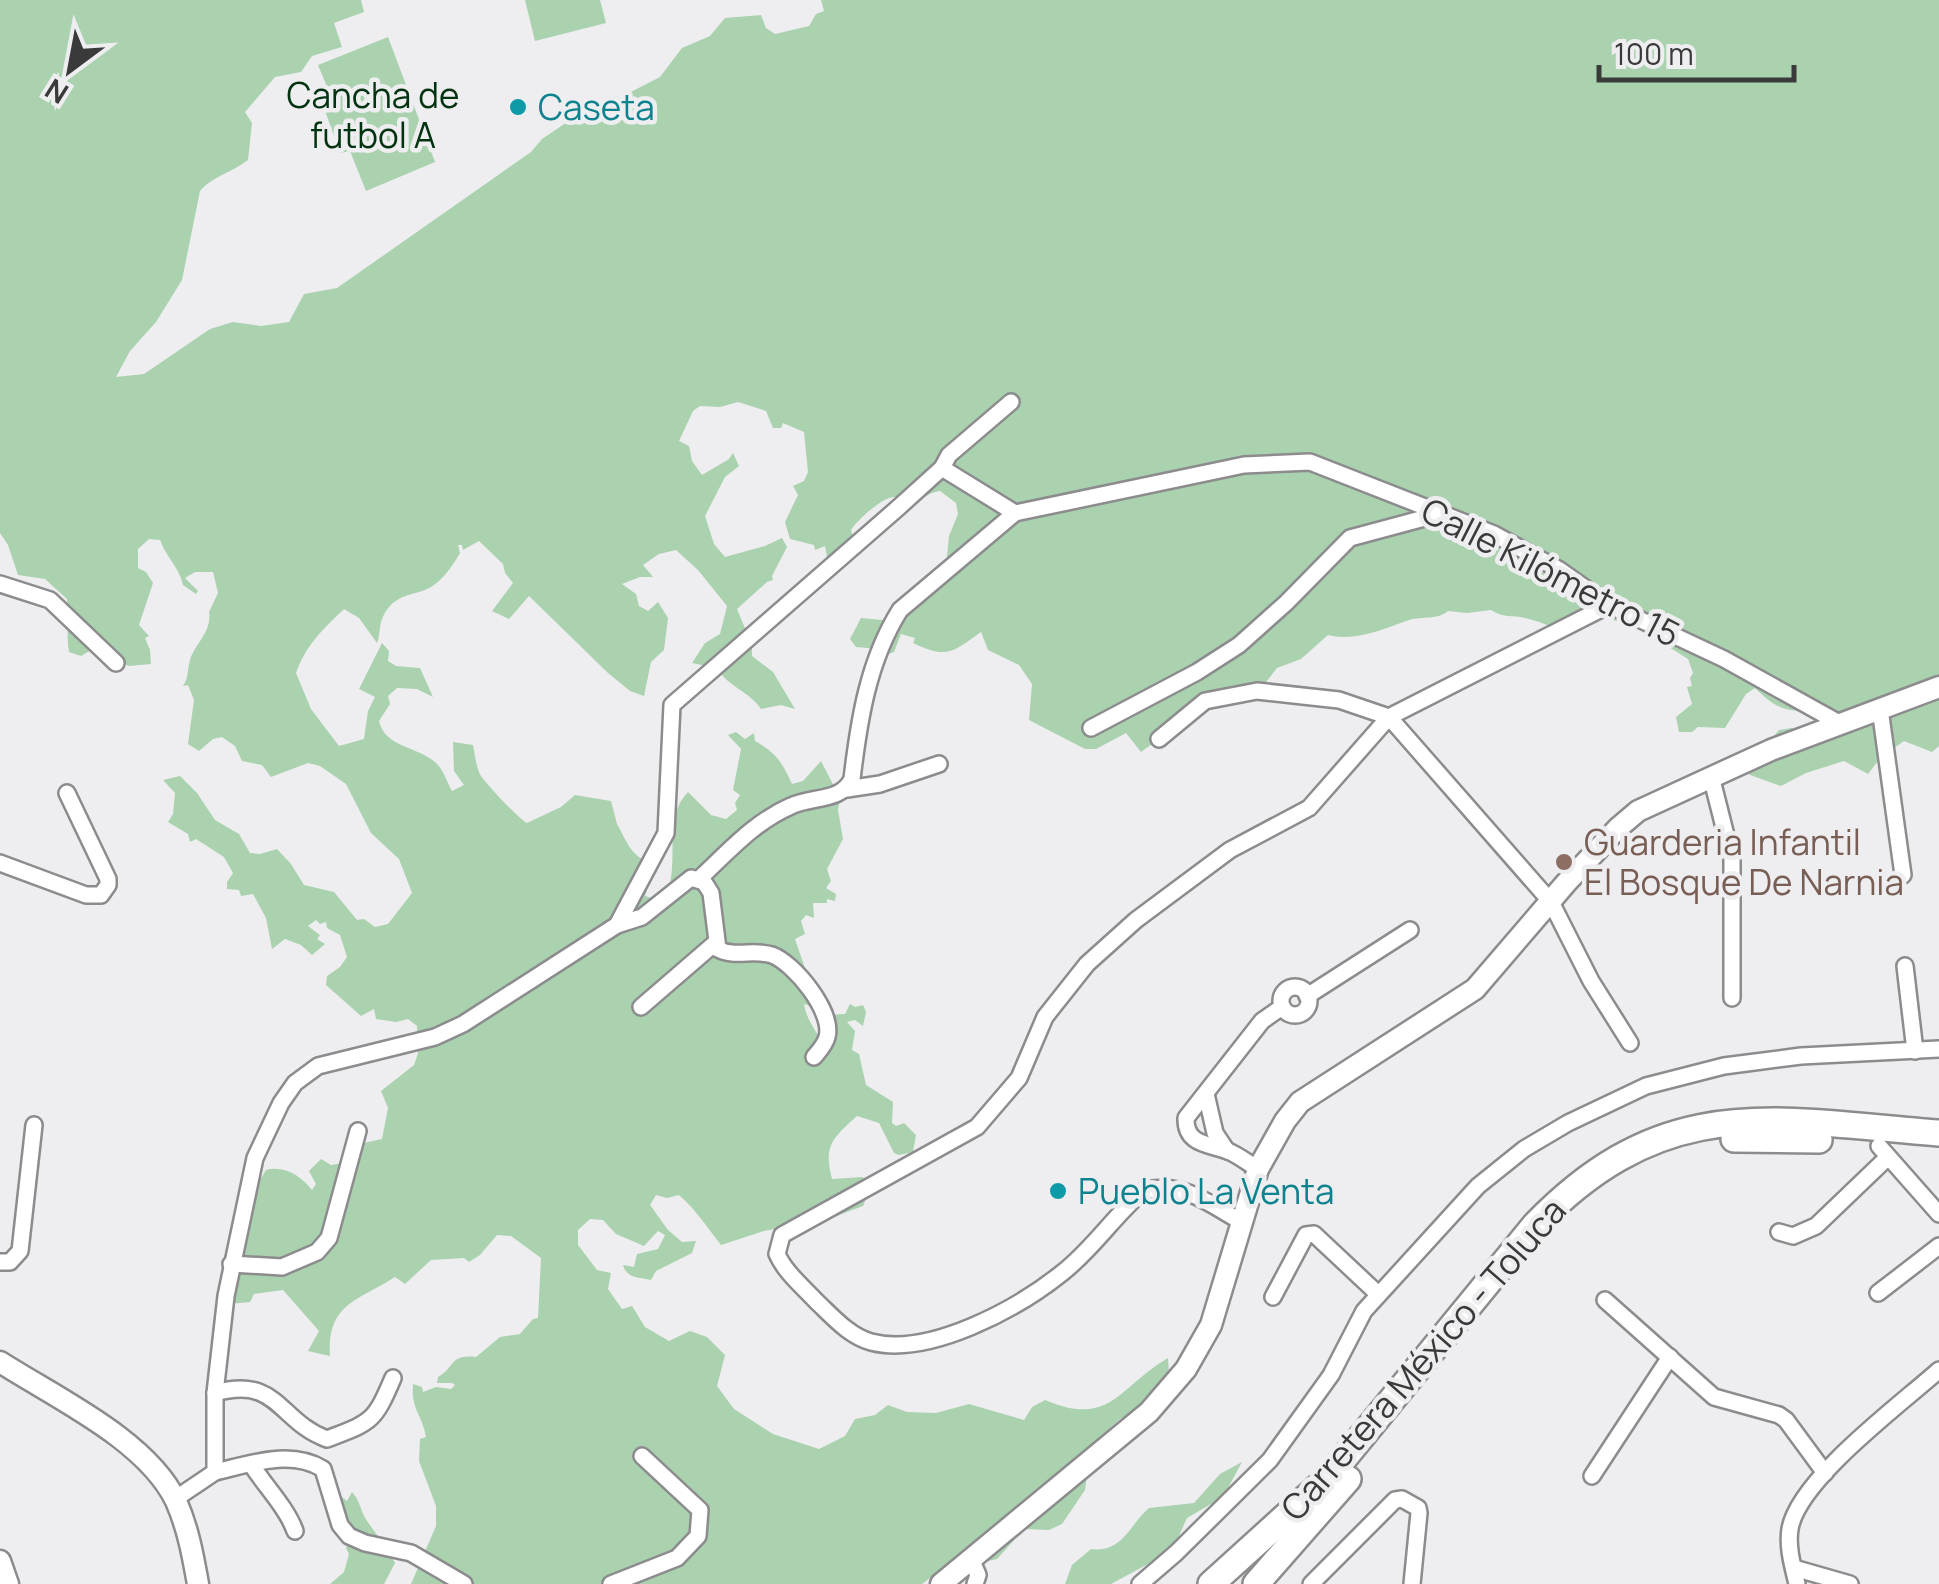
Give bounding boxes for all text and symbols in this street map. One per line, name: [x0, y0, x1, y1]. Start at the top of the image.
north arrow: [20, 20, 120, 120]
scale bar: [1599, 20, 1794, 82]
text: 100 m: [1614, 33, 1694, 74]
text: N: [38, 71, 75, 113]
park label: Cancha de futbol A: [287, 71, 459, 159]
place label: Caseta: [538, 83, 655, 131]
marker: Caseta: [507, 96, 529, 118]
street label: Calle Kilómetro 15: [1414, 486, 1688, 658]
place label: Guarderia Infantil El Bosque De Narnia: [1584, 818, 1904, 906]
marker: Guarderia Infantil El Bosque De Narnia: [1553, 851, 1575, 873]
place label: Pueblo La Venta: [1078, 1167, 1335, 1215]
marker: Pueblo La Venta: [1047, 1180, 1069, 1202]
street label: Carretera México - Toluca: [1270, 1188, 1576, 1530]

